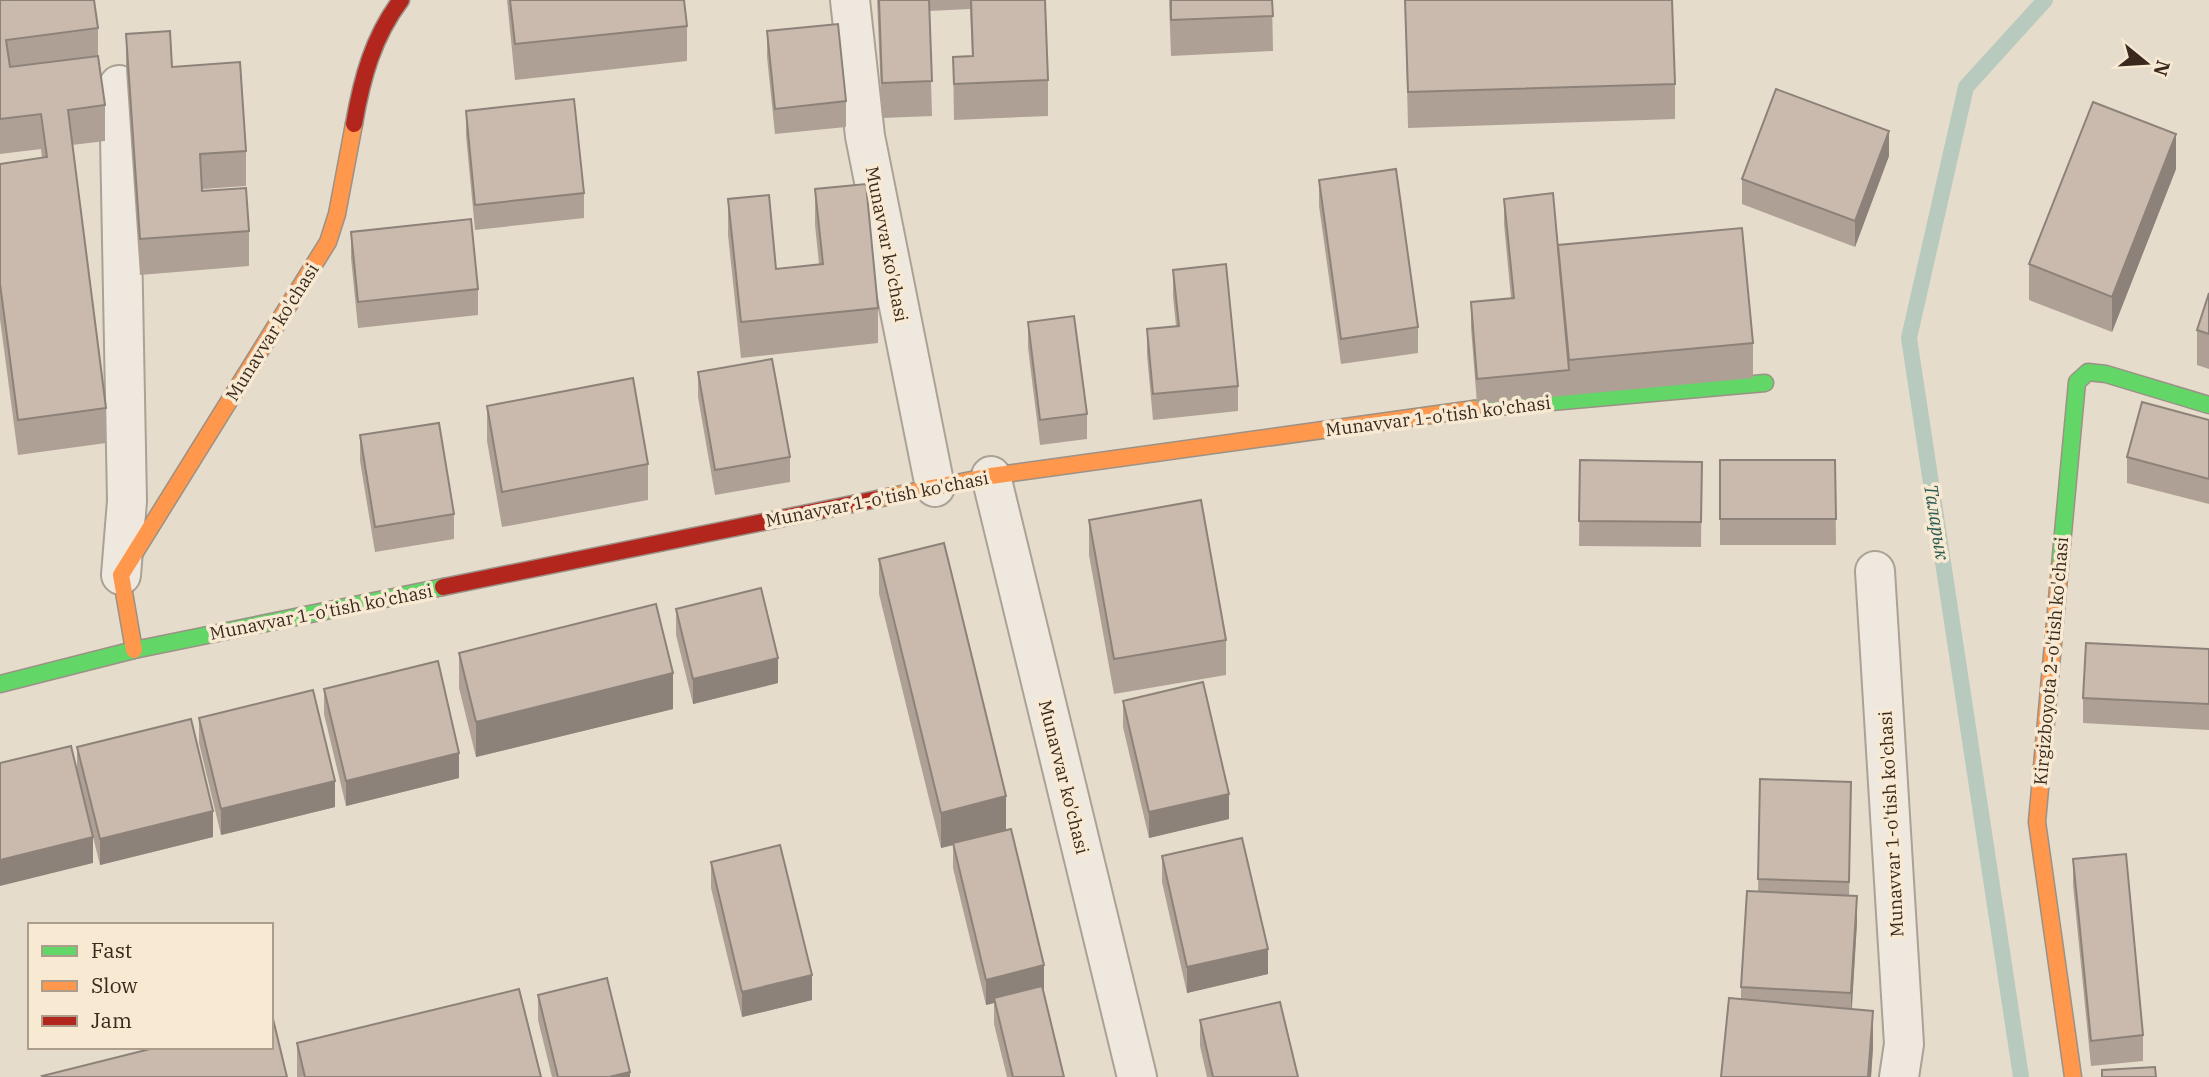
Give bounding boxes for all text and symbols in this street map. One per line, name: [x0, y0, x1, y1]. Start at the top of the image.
north arrow: [2111, 28, 2181, 98]
text: N: [2148, 57, 2176, 79]
street label: Munavvar ko'chasi: [861, 164, 913, 324]
street label: Munavvar ko'chasi: [220, 259, 324, 405]
street label: Munavvar 1-o'tish ko'chasi: [1324, 391, 1552, 441]
street label: Munavvar 1-o'tish ko'chasi: [764, 466, 991, 532]
water label: Таларык: [1919, 482, 1955, 562]
street label: Kirgizboyota 2-o'tish ko'chasi: [2029, 535, 2073, 786]
street label: Munavvar 1-o'tish ko'chasi: [208, 579, 435, 645]
street label: Munavvar ko'chasi: [1034, 698, 1094, 857]
street label: Munavvar 1-o'tish ko'chasi: [1874, 710, 1908, 938]
legend: [28, 923, 273, 1049]
text: Fast: [91, 936, 132, 964]
text: Slow: [91, 971, 138, 999]
text: Jam: [91, 1006, 132, 1034]

